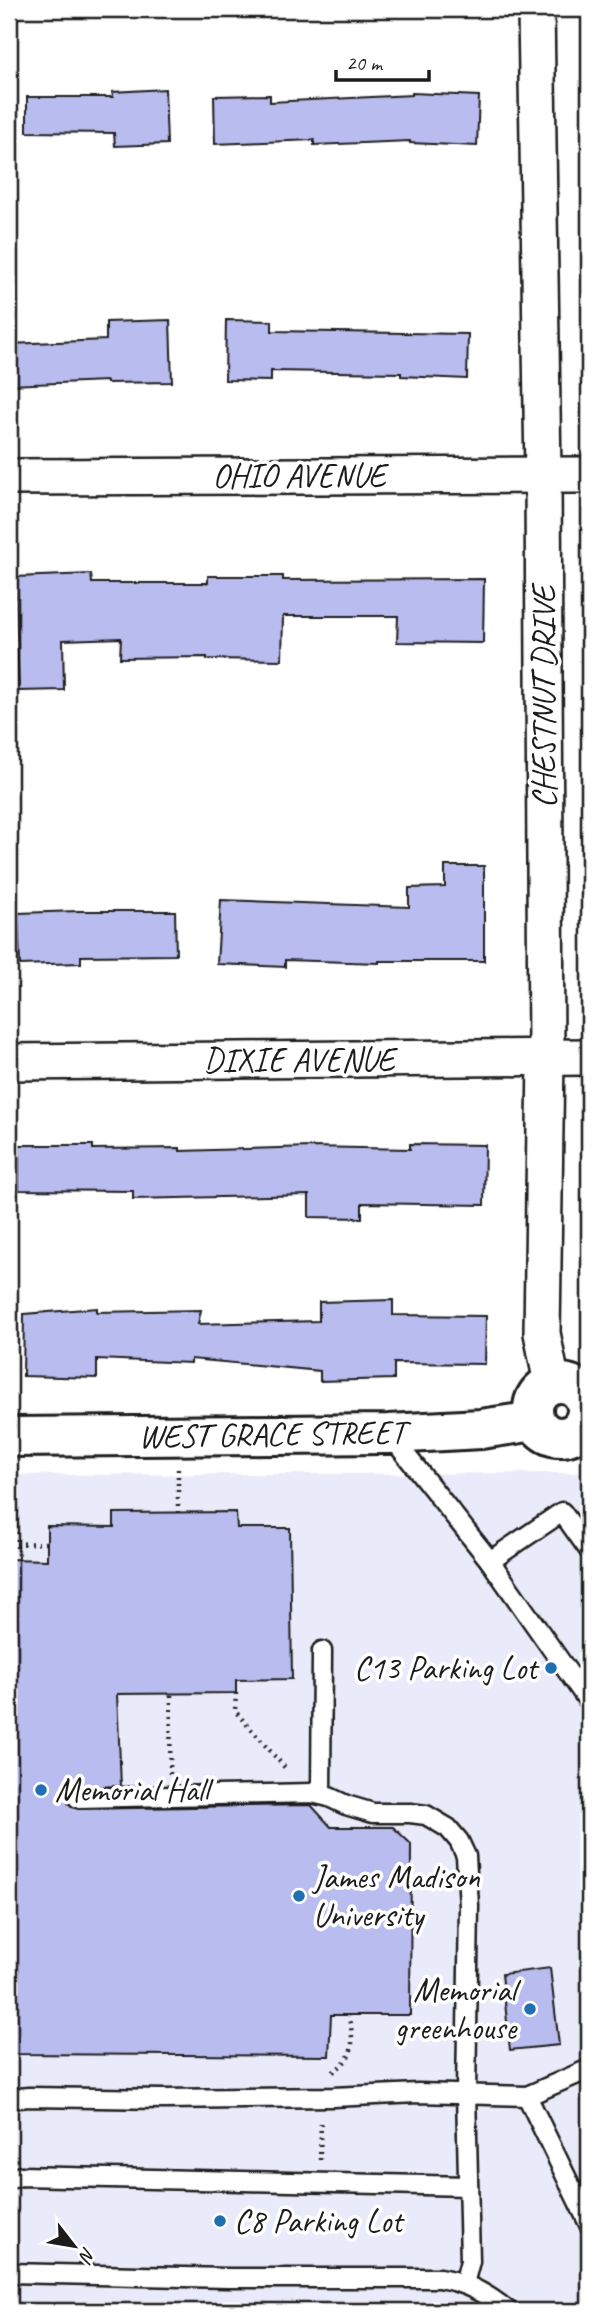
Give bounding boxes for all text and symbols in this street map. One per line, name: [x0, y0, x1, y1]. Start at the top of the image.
scale bar: [336, 38, 428, 82]
text: 20 m: [346, 50, 384, 76]
street label: OHIO AVENUE: [212, 455, 390, 497]
street label: CHESTNUT DRIVE: [523, 581, 565, 808]
street label: DIXIE AVENUE: [204, 1039, 399, 1081]
street label: WEST GRACE STREET: [138, 1411, 413, 1457]
place label: C13 Parking Lot: [354, 1647, 540, 1689]
marker: C13 Parking Lot: [543, 1660, 559, 1676]
place label: Memorial Hall: [55, 1769, 214, 1811]
marker: Memorial Hall: [33, 1782, 49, 1798]
place label: James Madison University: [311, 1856, 480, 1936]
marker: James Madison University: [291, 1888, 307, 1904]
place label: Memorial greenhouse: [395, 1969, 521, 2049]
marker: Memorial greenhouse: [522, 2001, 538, 2017]
place label: C8 Parking Lot: [234, 2200, 405, 2242]
north arrow: [38, 2212, 108, 2282]
marker: C8 Parking Lot: [212, 2213, 228, 2229]
text: N: [73, 2243, 101, 2268]

